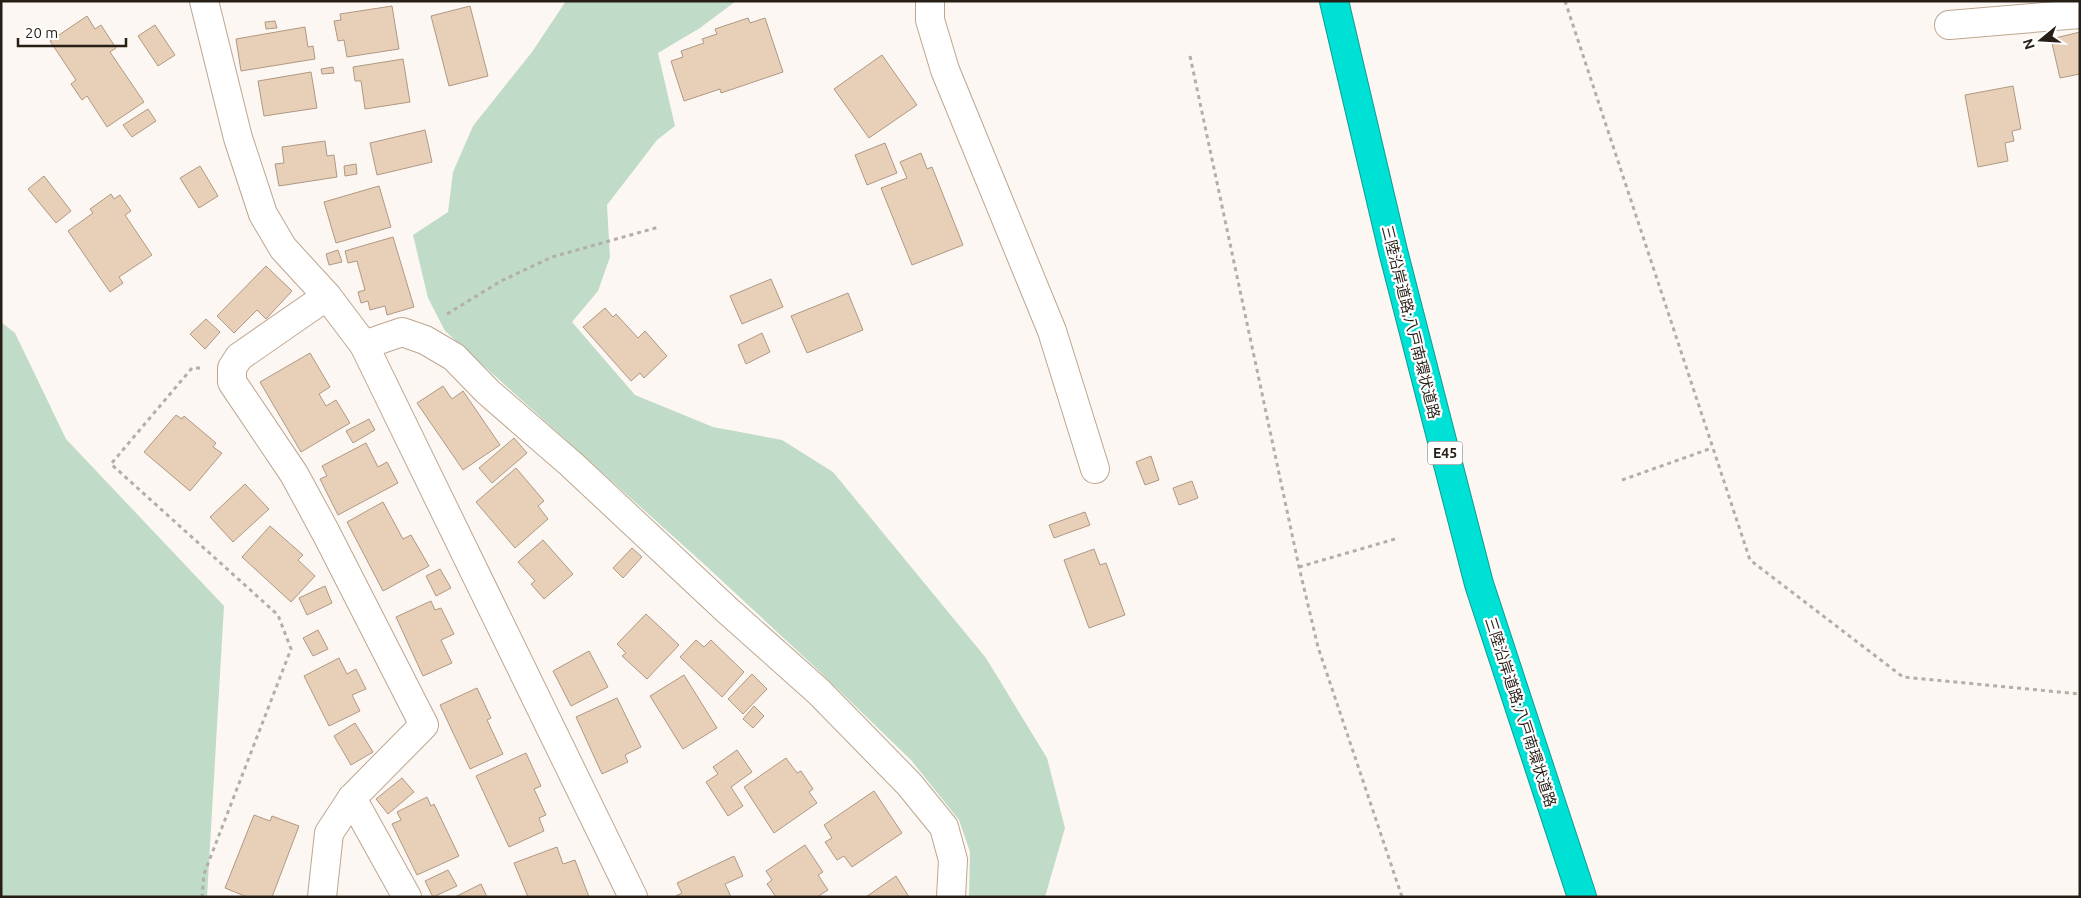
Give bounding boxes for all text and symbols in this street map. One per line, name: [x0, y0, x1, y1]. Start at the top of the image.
scale bar: [18, 15, 125, 47]
north arrow: [2016, 15, 2066, 65]
text: 20 m: [25, 24, 58, 41]
text: N: [2019, 37, 2038, 51]
street label: 三陸沿岸道路;八戸南環状道路: [1379, 224, 1443, 420]
road number: E45: [1428, 442, 1462, 464]
street label: 三陸沿岸道路;八戸南環状道路: [1482, 615, 1560, 809]

